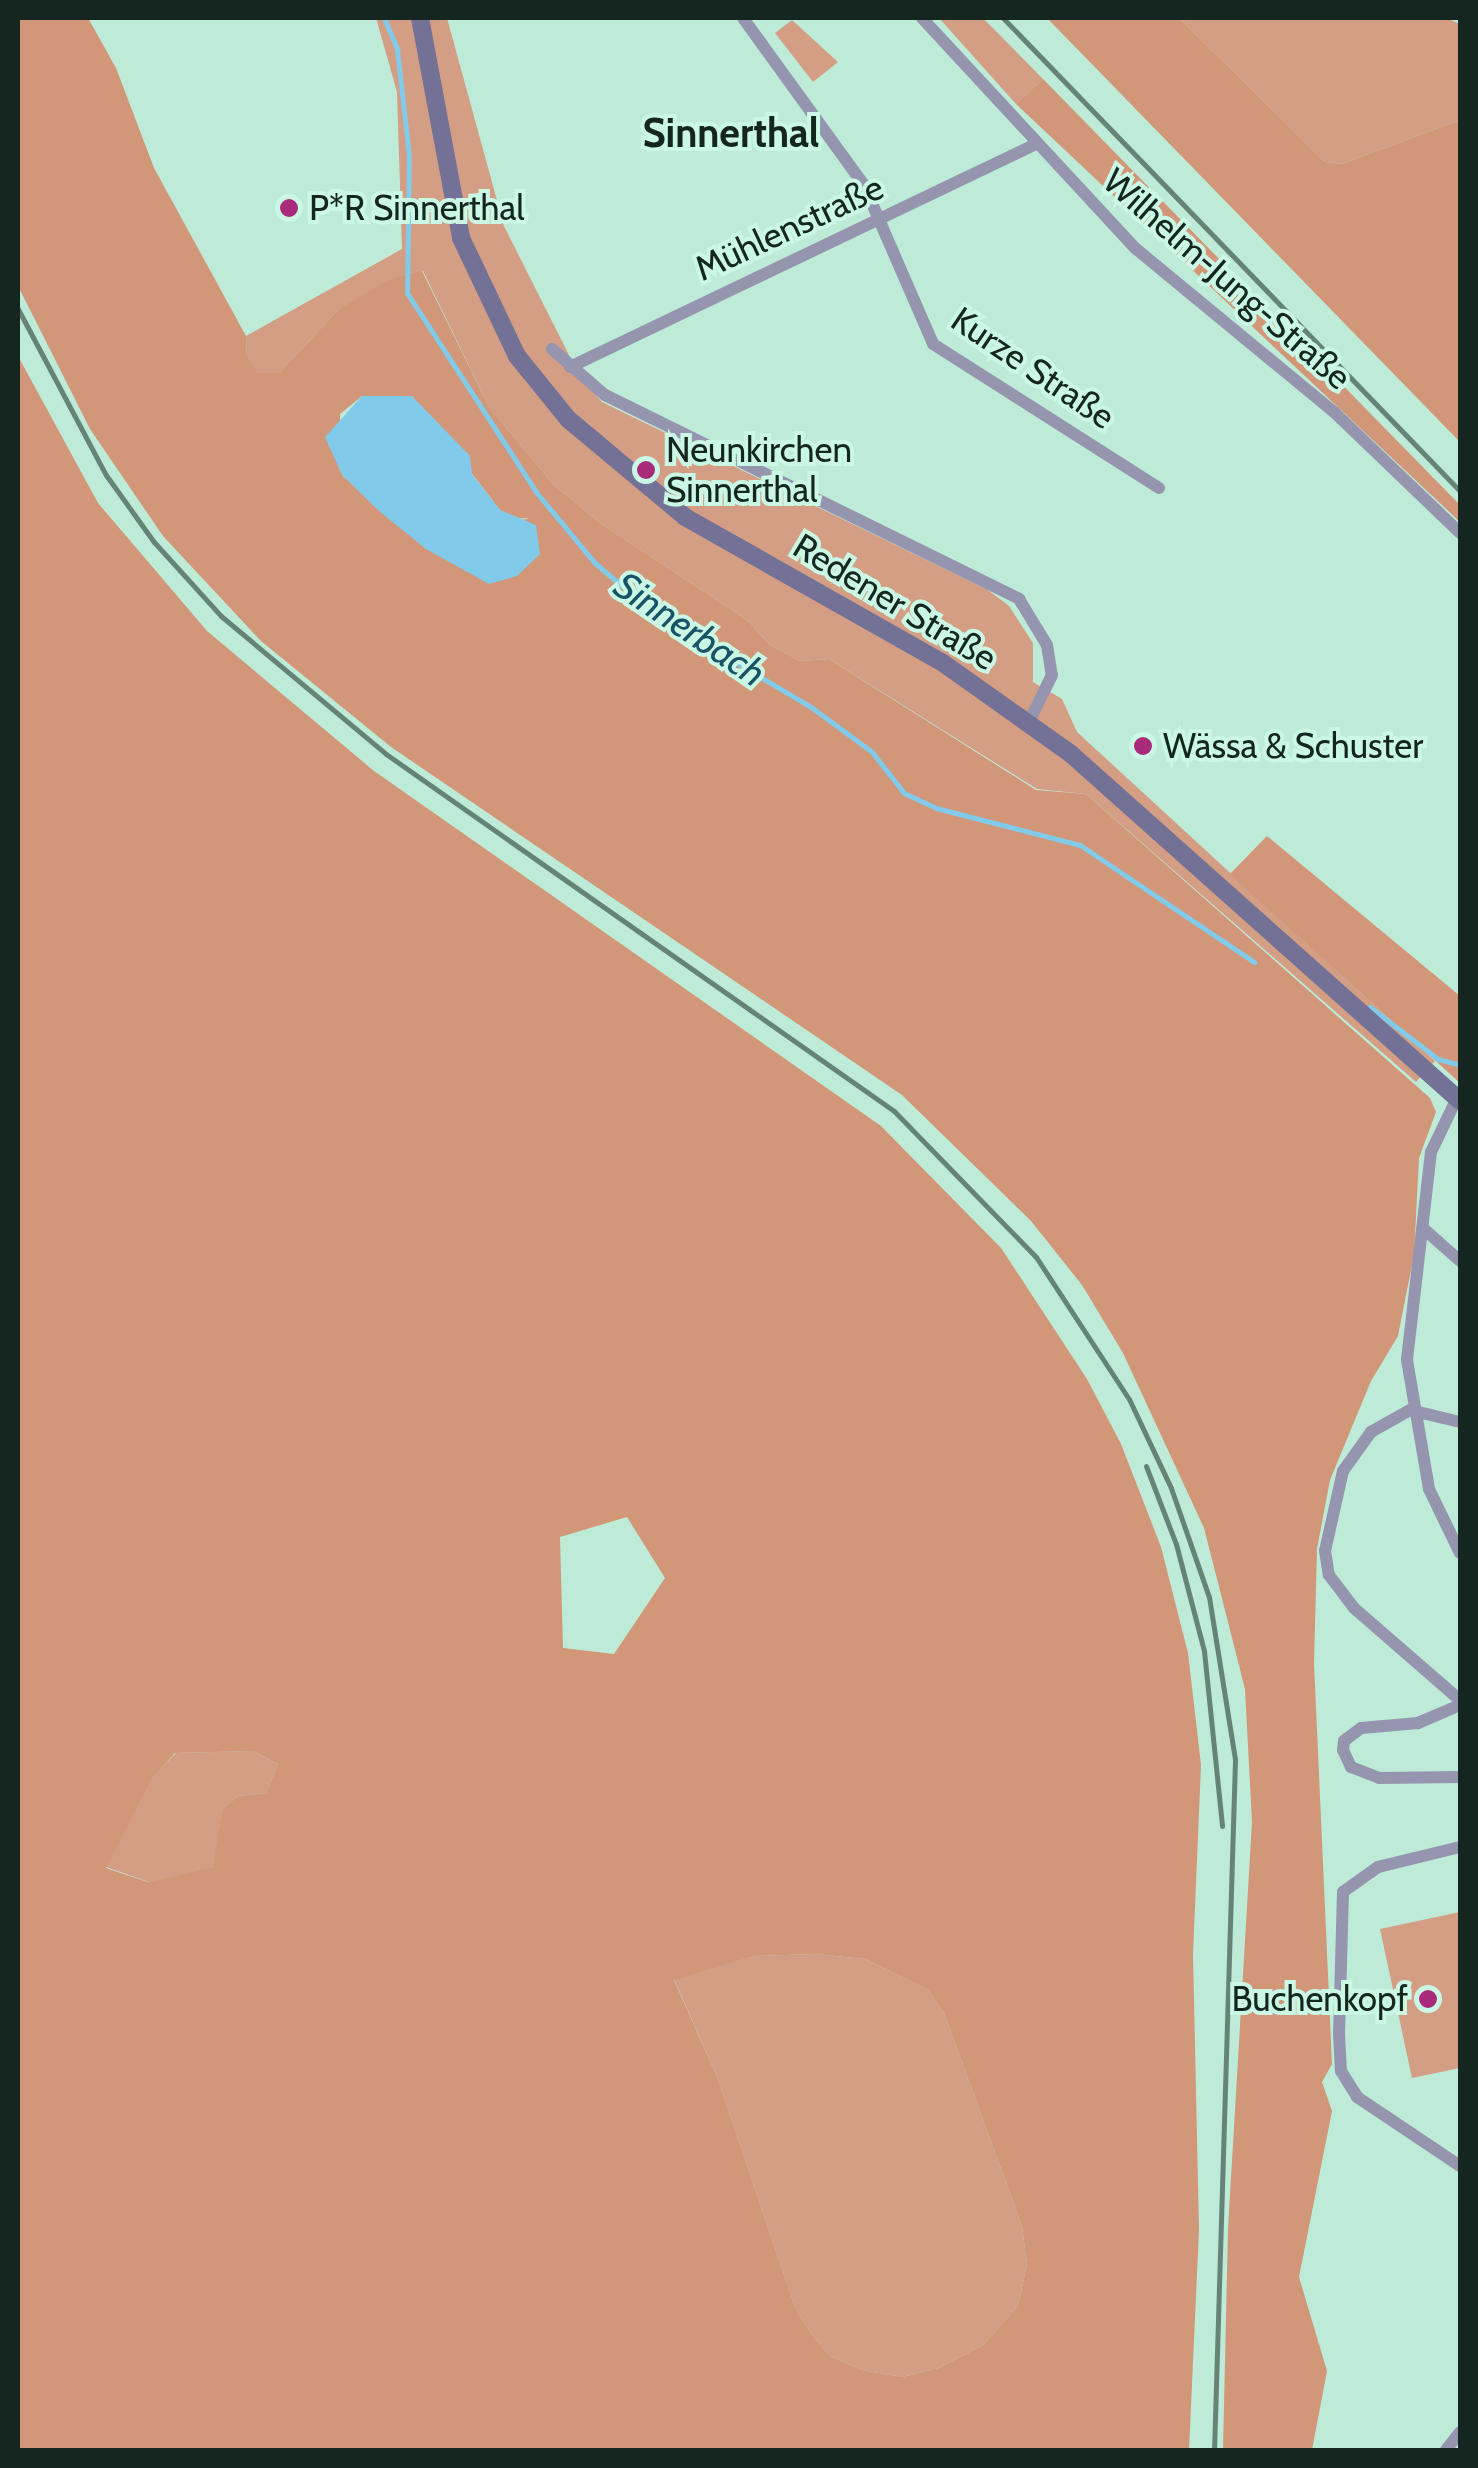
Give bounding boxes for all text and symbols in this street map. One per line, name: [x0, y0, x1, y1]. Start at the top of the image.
district label: Sinnerthal: [643, 109, 819, 157]
street label: Wilhelm-Jung-Straße: [1094, 160, 1360, 398]
street label: Mühlenstraße: [688, 166, 890, 290]
place label: P*R Sinnerthal: [309, 187, 525, 229]
marker: P*R Sinnerthal: [278, 197, 300, 219]
street label: Kurze Straße: [944, 298, 1122, 438]
place label: Neunkirchen Sinnerthal: [666, 429, 852, 511]
marker: Neunkirchen Sinnerthal: [635, 459, 657, 481]
street label: Redener Straße: [786, 525, 1004, 679]
water label: Sinnerbach: [606, 562, 774, 696]
place label: Wässa & Schuster: [1163, 725, 1423, 767]
marker: Wässa & Schuster: [1132, 735, 1154, 757]
place label: Buchenkopf: [1232, 1978, 1408, 2020]
marker: Buchenkopf: [1417, 1988, 1439, 2010]

